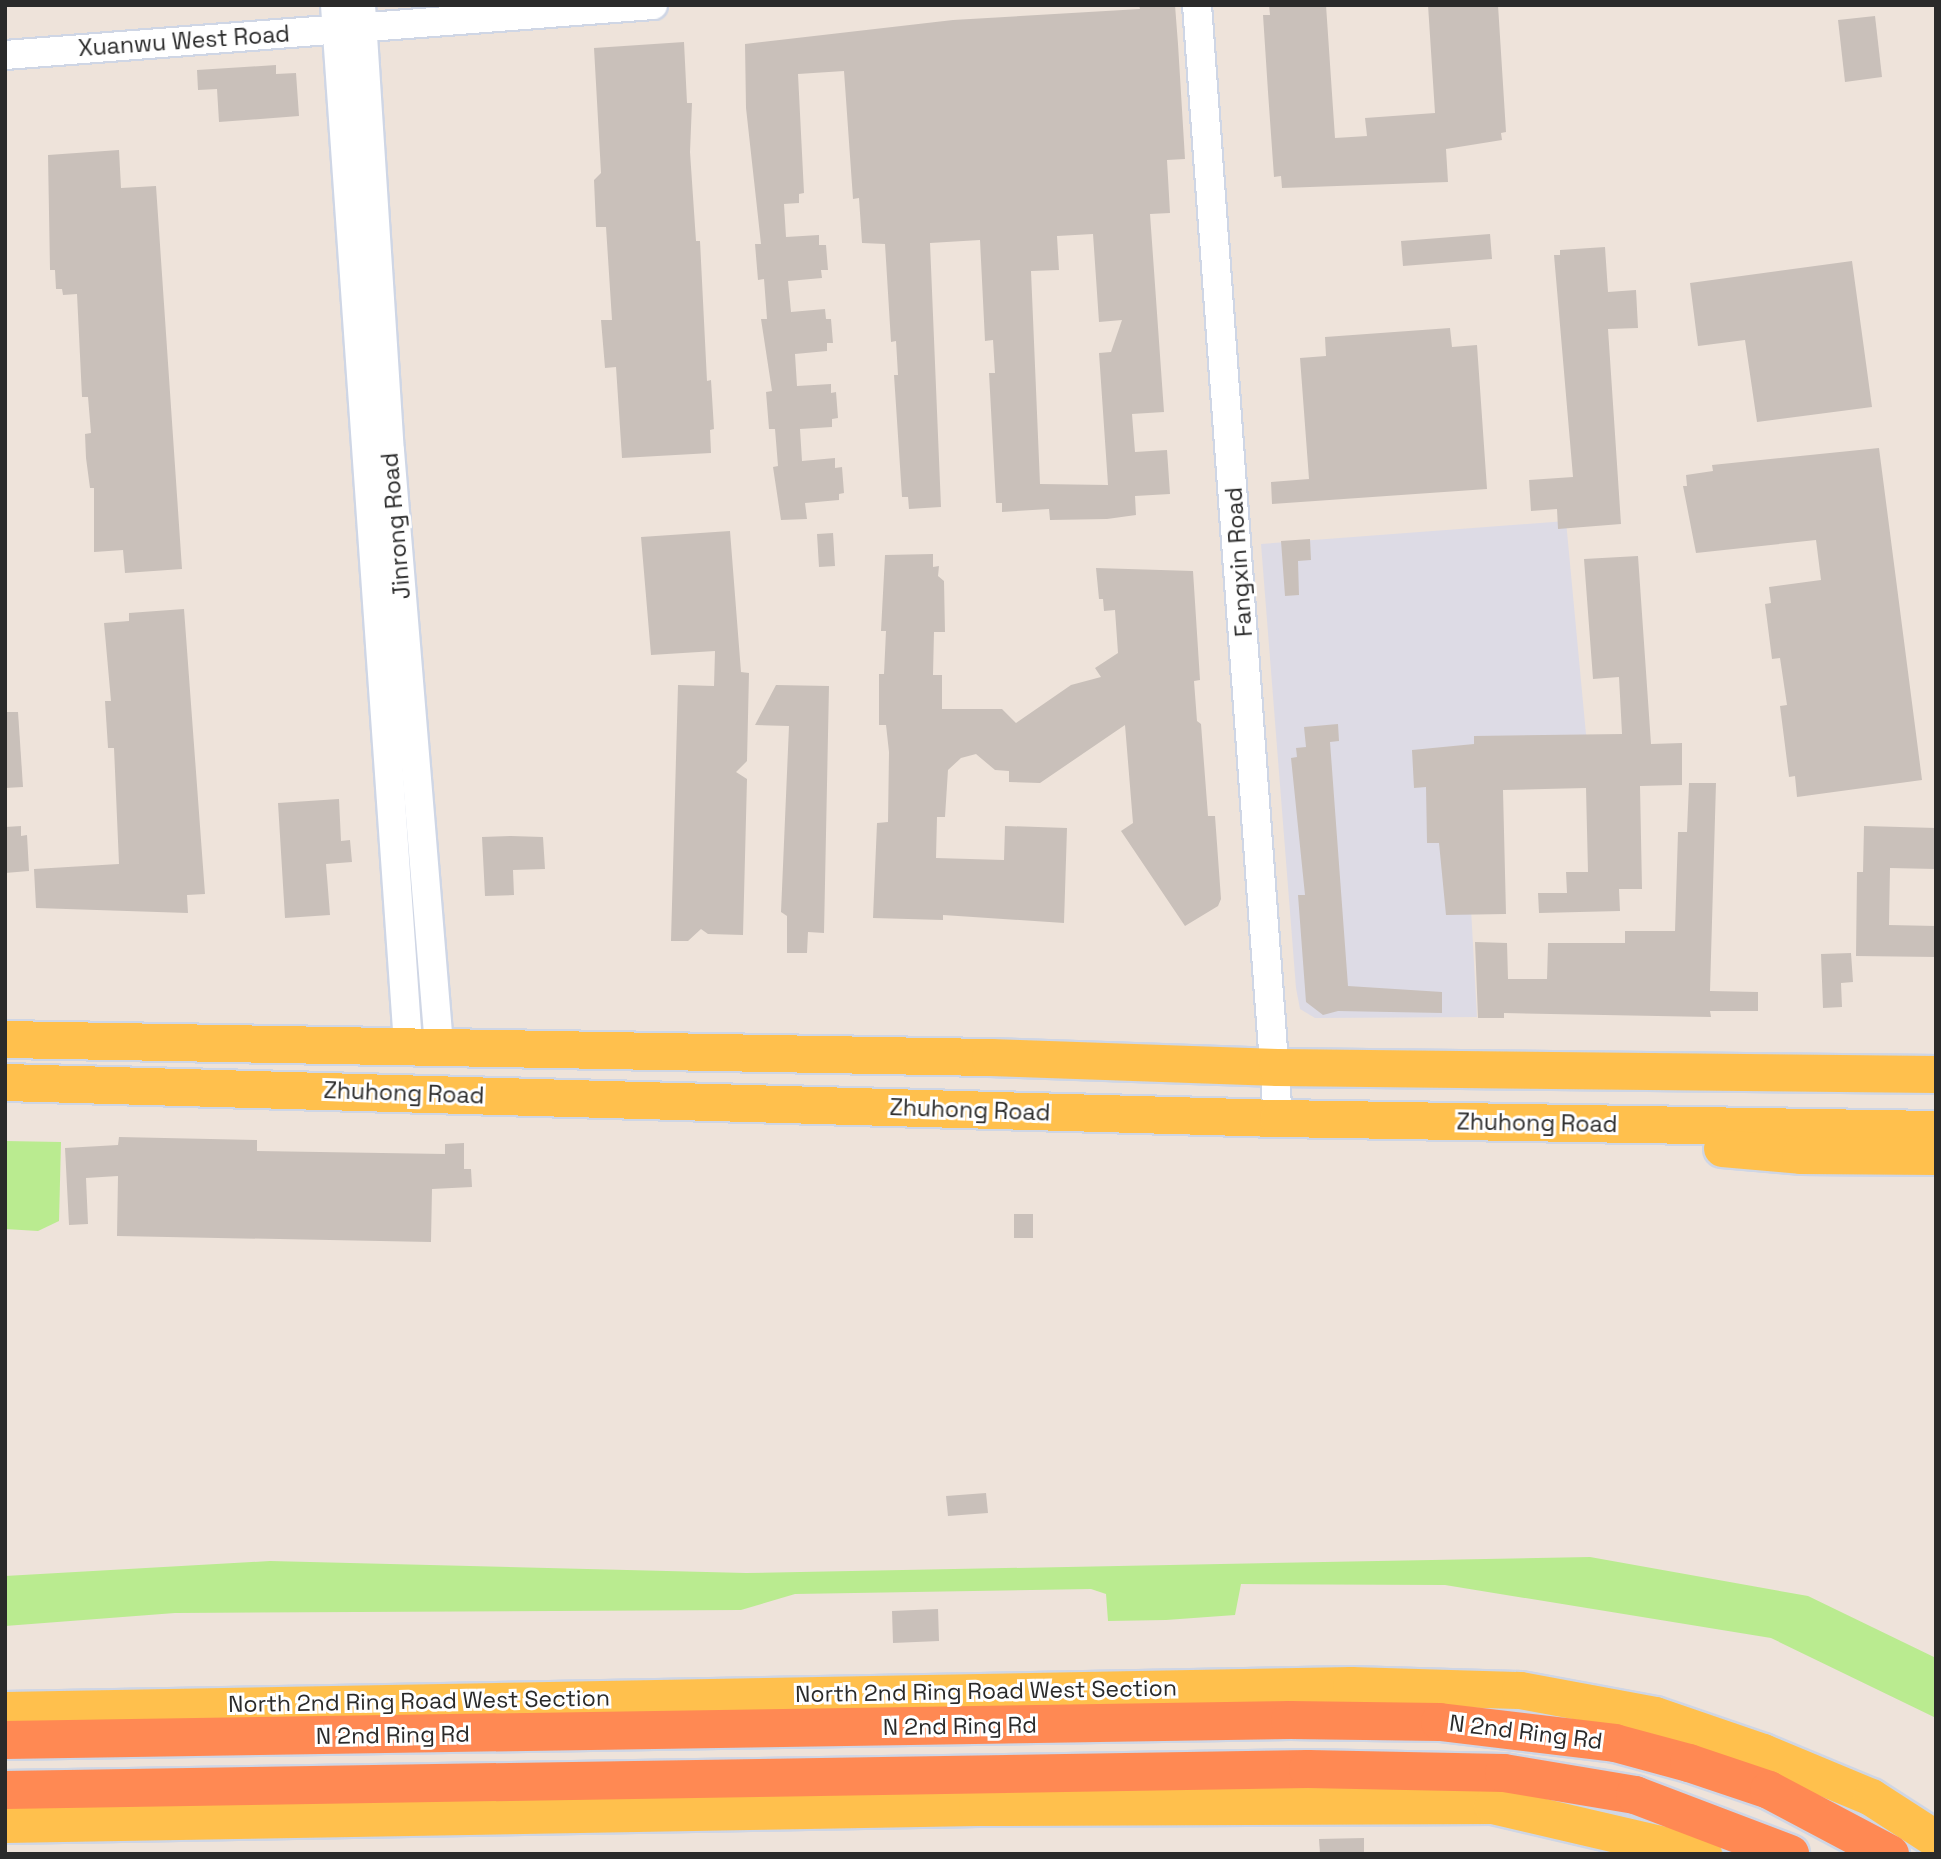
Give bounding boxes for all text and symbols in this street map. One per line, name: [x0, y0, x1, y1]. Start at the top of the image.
street label: Xuanwu West Road: [77, 20, 291, 62]
street label: Jinrong Road: [376, 452, 416, 600]
street label: Fangxin Road: [1220, 486, 1258, 638]
street label: Zhuhong Road: [323, 1076, 485, 1110]
street label: Zhuhong Road: [889, 1093, 1051, 1127]
street label: Zhuhong Road: [1456, 1108, 1618, 1138]
street label: North 2nd Ring Road West Section: [795, 1674, 1177, 1708]
street label: North 2nd Ring Road West Section: [228, 1684, 610, 1718]
street label: N 2nd Ring Rd: [1448, 1709, 1604, 1755]
street label: N 2nd Ring Rd: [883, 1711, 1037, 1741]
street label: N 2nd Ring Rd: [316, 1720, 470, 1750]

